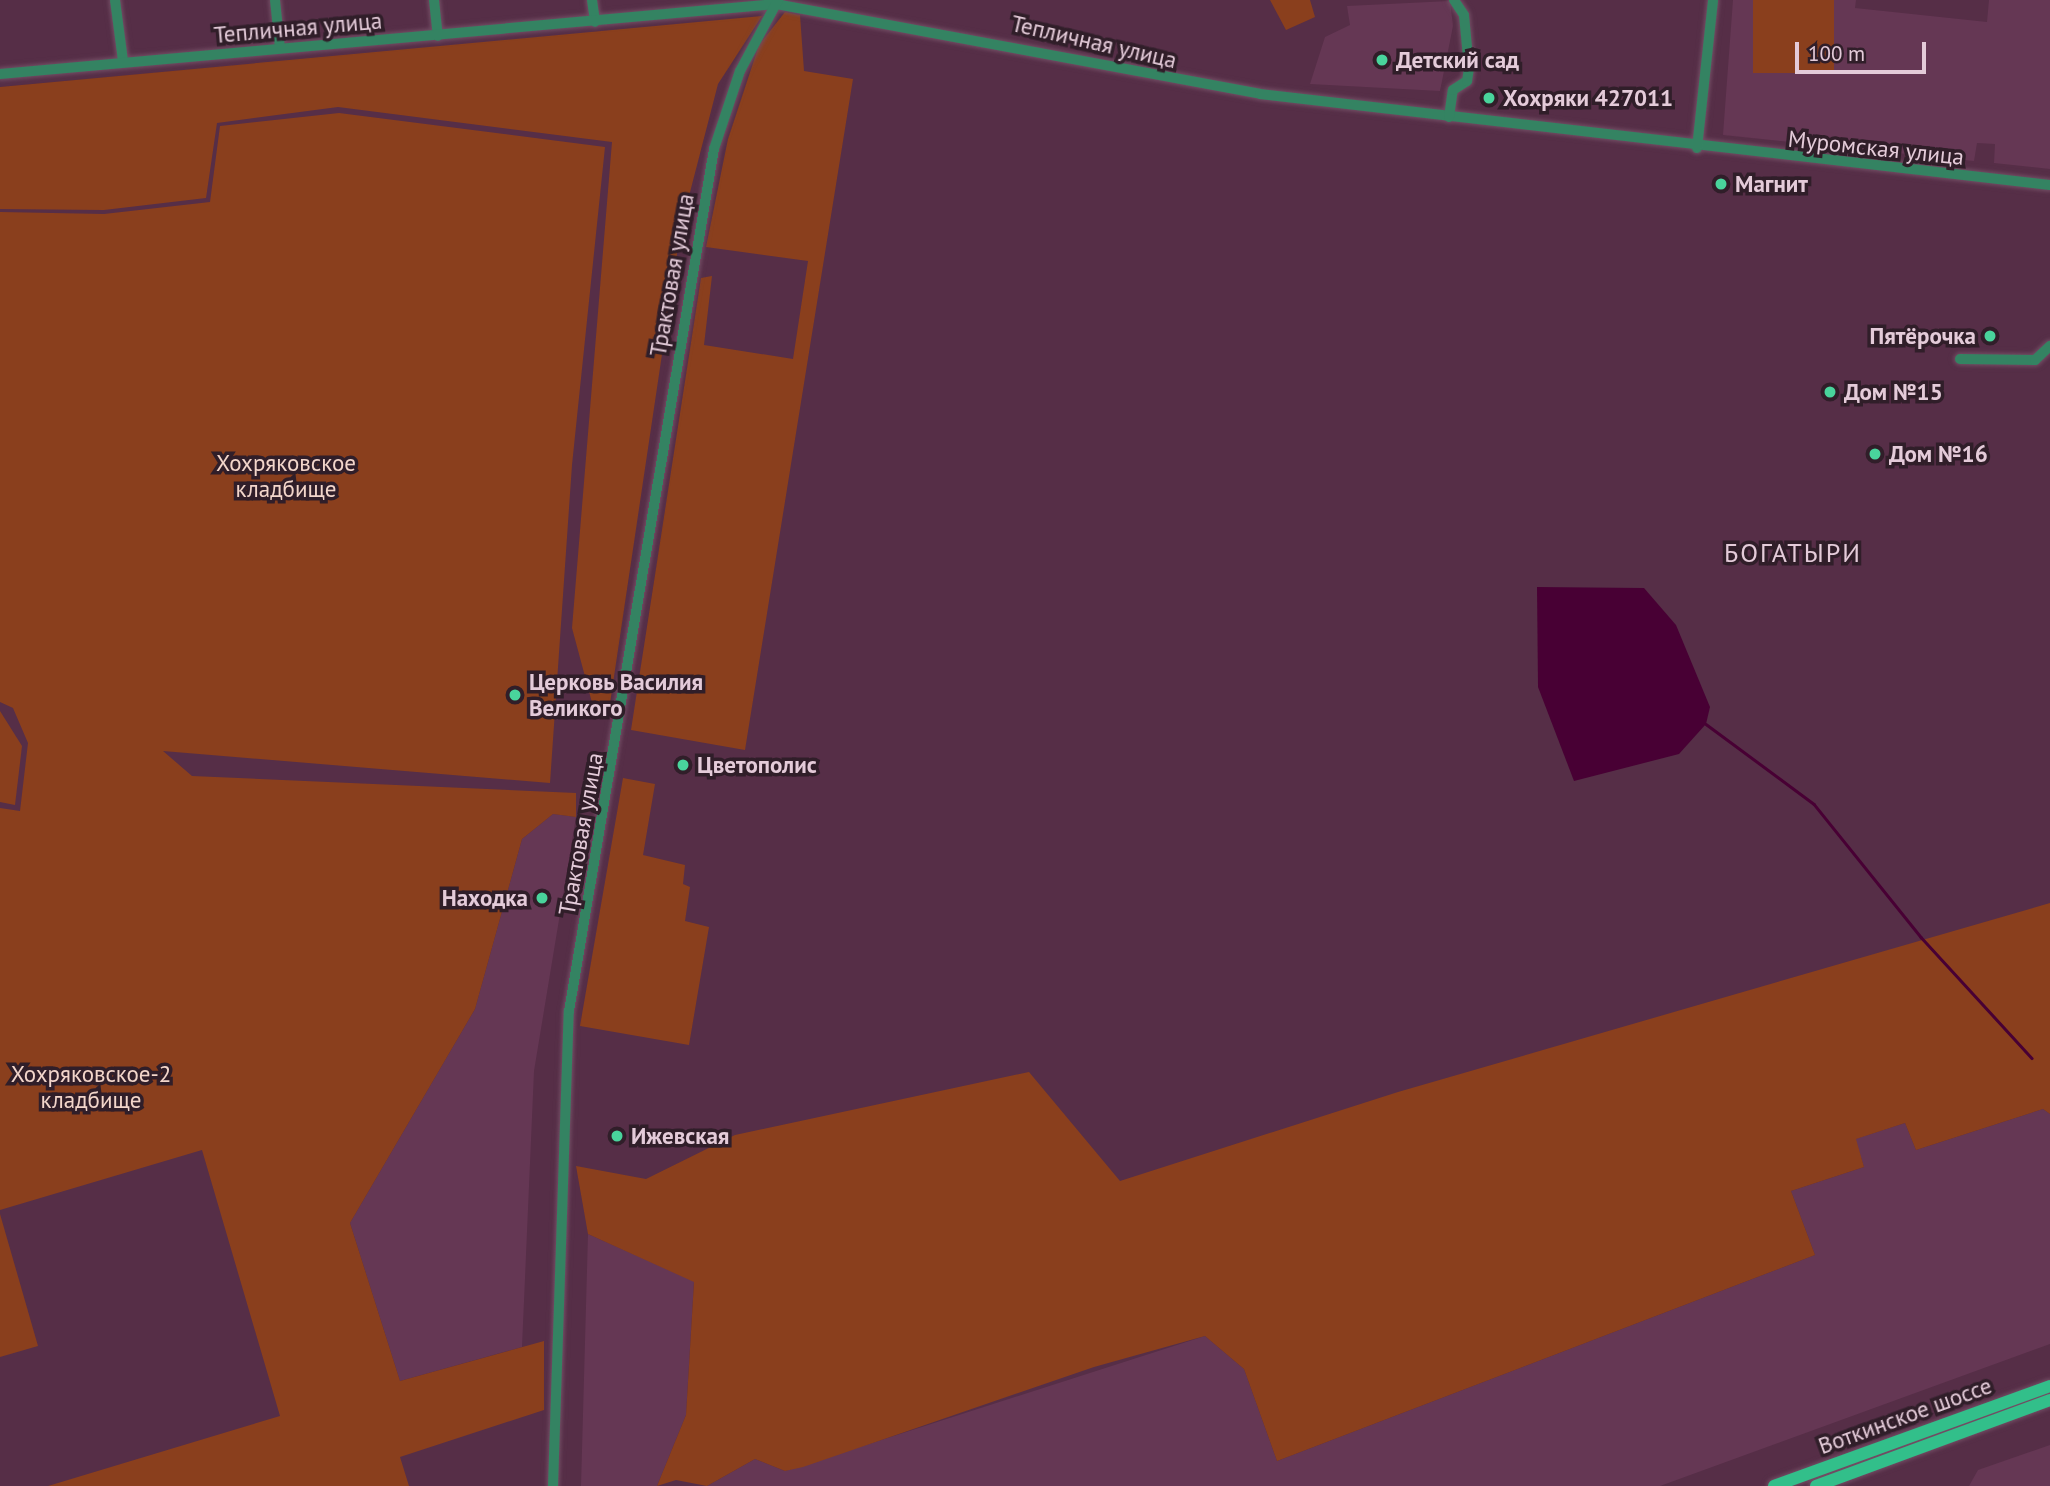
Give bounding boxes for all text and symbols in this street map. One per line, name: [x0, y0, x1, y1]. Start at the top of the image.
street label: Тепличная улица: [213, 7, 383, 49]
street label: Тепличная улица: [1009, 10, 1179, 74]
scale bar: [1798, 28, 1929, 72]
text: 100 m: [1808, 40, 1865, 67]
place label: Детский сад: [1396, 46, 1519, 74]
marker: Детский сад: [1374, 52, 1390, 68]
place label: Хохряки 427011: [1503, 84, 1673, 112]
marker: Хохряки 427011: [1481, 90, 1497, 106]
street label: Муромская улица: [1787, 125, 1965, 171]
place label: Магнит: [1735, 170, 1808, 198]
marker: Магнит: [1713, 176, 1729, 192]
street label: Трактовая улица: [644, 192, 700, 358]
place label: Пятёрочка: [1870, 322, 1976, 350]
marker: Пятёрочка: [1982, 328, 1998, 344]
place label: Дом №15: [1844, 378, 1943, 406]
marker: Дом №15: [1822, 384, 1838, 400]
place label: Дом №16: [1889, 440, 1988, 468]
marker: Дом №16: [1867, 446, 1883, 462]
park label: Хохряковское кладбище: [216, 449, 356, 503]
district label: БОГАТЫРИ: [1725, 537, 1861, 569]
place label: Церковь Василия Великого: [529, 668, 704, 722]
marker: Церковь Василия Великого: [507, 687, 523, 703]
street label: Трактовая улица: [553, 751, 609, 917]
place label: Цветополис: [697, 751, 817, 779]
marker: Цветополис: [675, 757, 691, 773]
place label: Находка: [442, 884, 528, 912]
marker: Находка: [534, 890, 550, 906]
park label: Хохряковское-2 кладбище: [11, 1060, 171, 1114]
place label: Ижевская: [631, 1122, 729, 1150]
marker: Ижевская: [609, 1128, 625, 1144]
street label: Воткинское шоссе: [1815, 1372, 1995, 1460]

